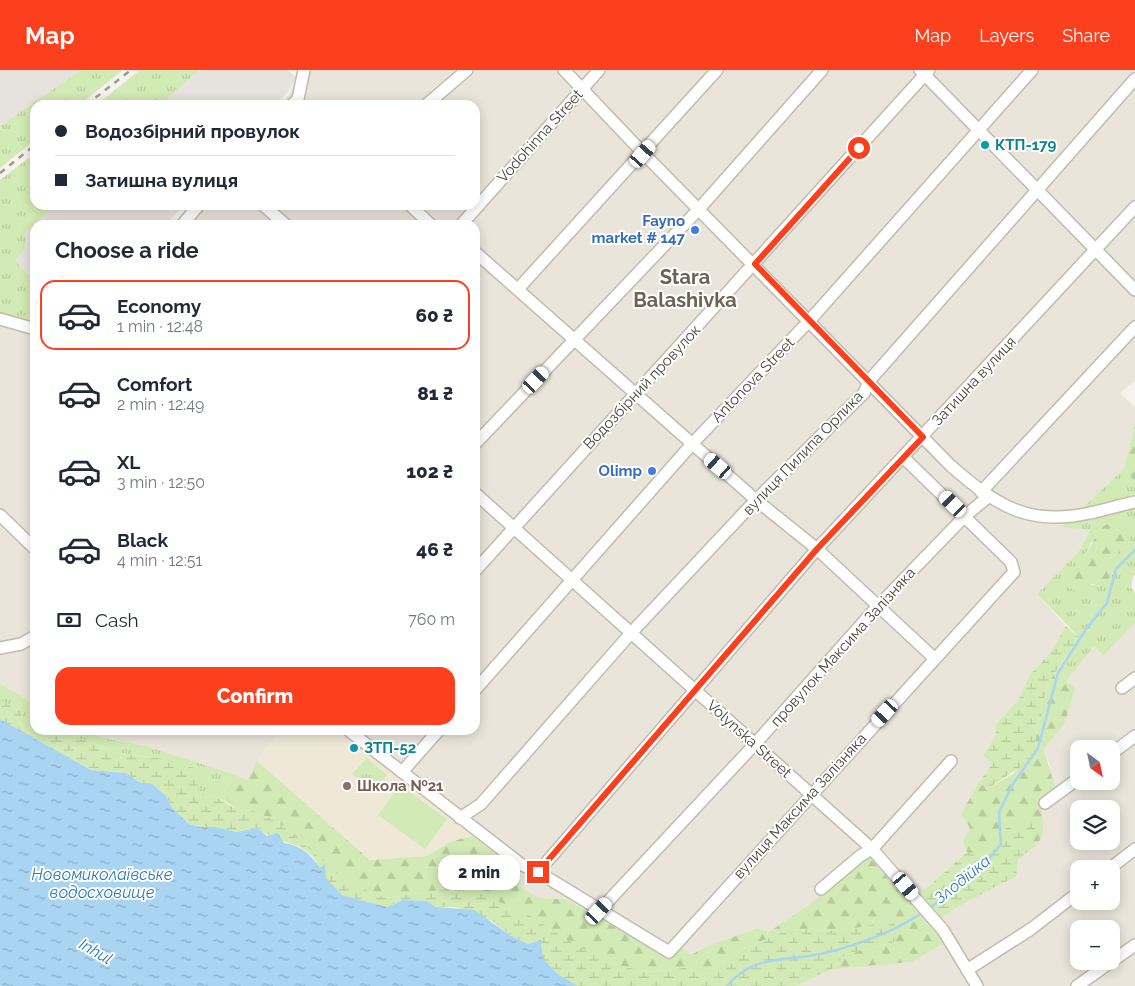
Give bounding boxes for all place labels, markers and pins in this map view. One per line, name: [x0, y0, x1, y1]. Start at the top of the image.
place label: КТП-179: [995, 136, 1057, 154]
marker: КТП-179: [979, 139, 991, 151]
place label: Fayno market # 147: [592, 212, 686, 247]
marker: Fayno market # 147: [689, 224, 701, 236]
place label: Olimp: [599, 462, 642, 480]
marker: Olimp: [646, 465, 658, 477]
place label: ЗТП-52: [364, 739, 416, 757]
marker: ЗТП-52: [348, 742, 360, 754]
place label: Школа №21: [357, 777, 444, 795]
marker: Школа №21: [341, 780, 353, 792]

